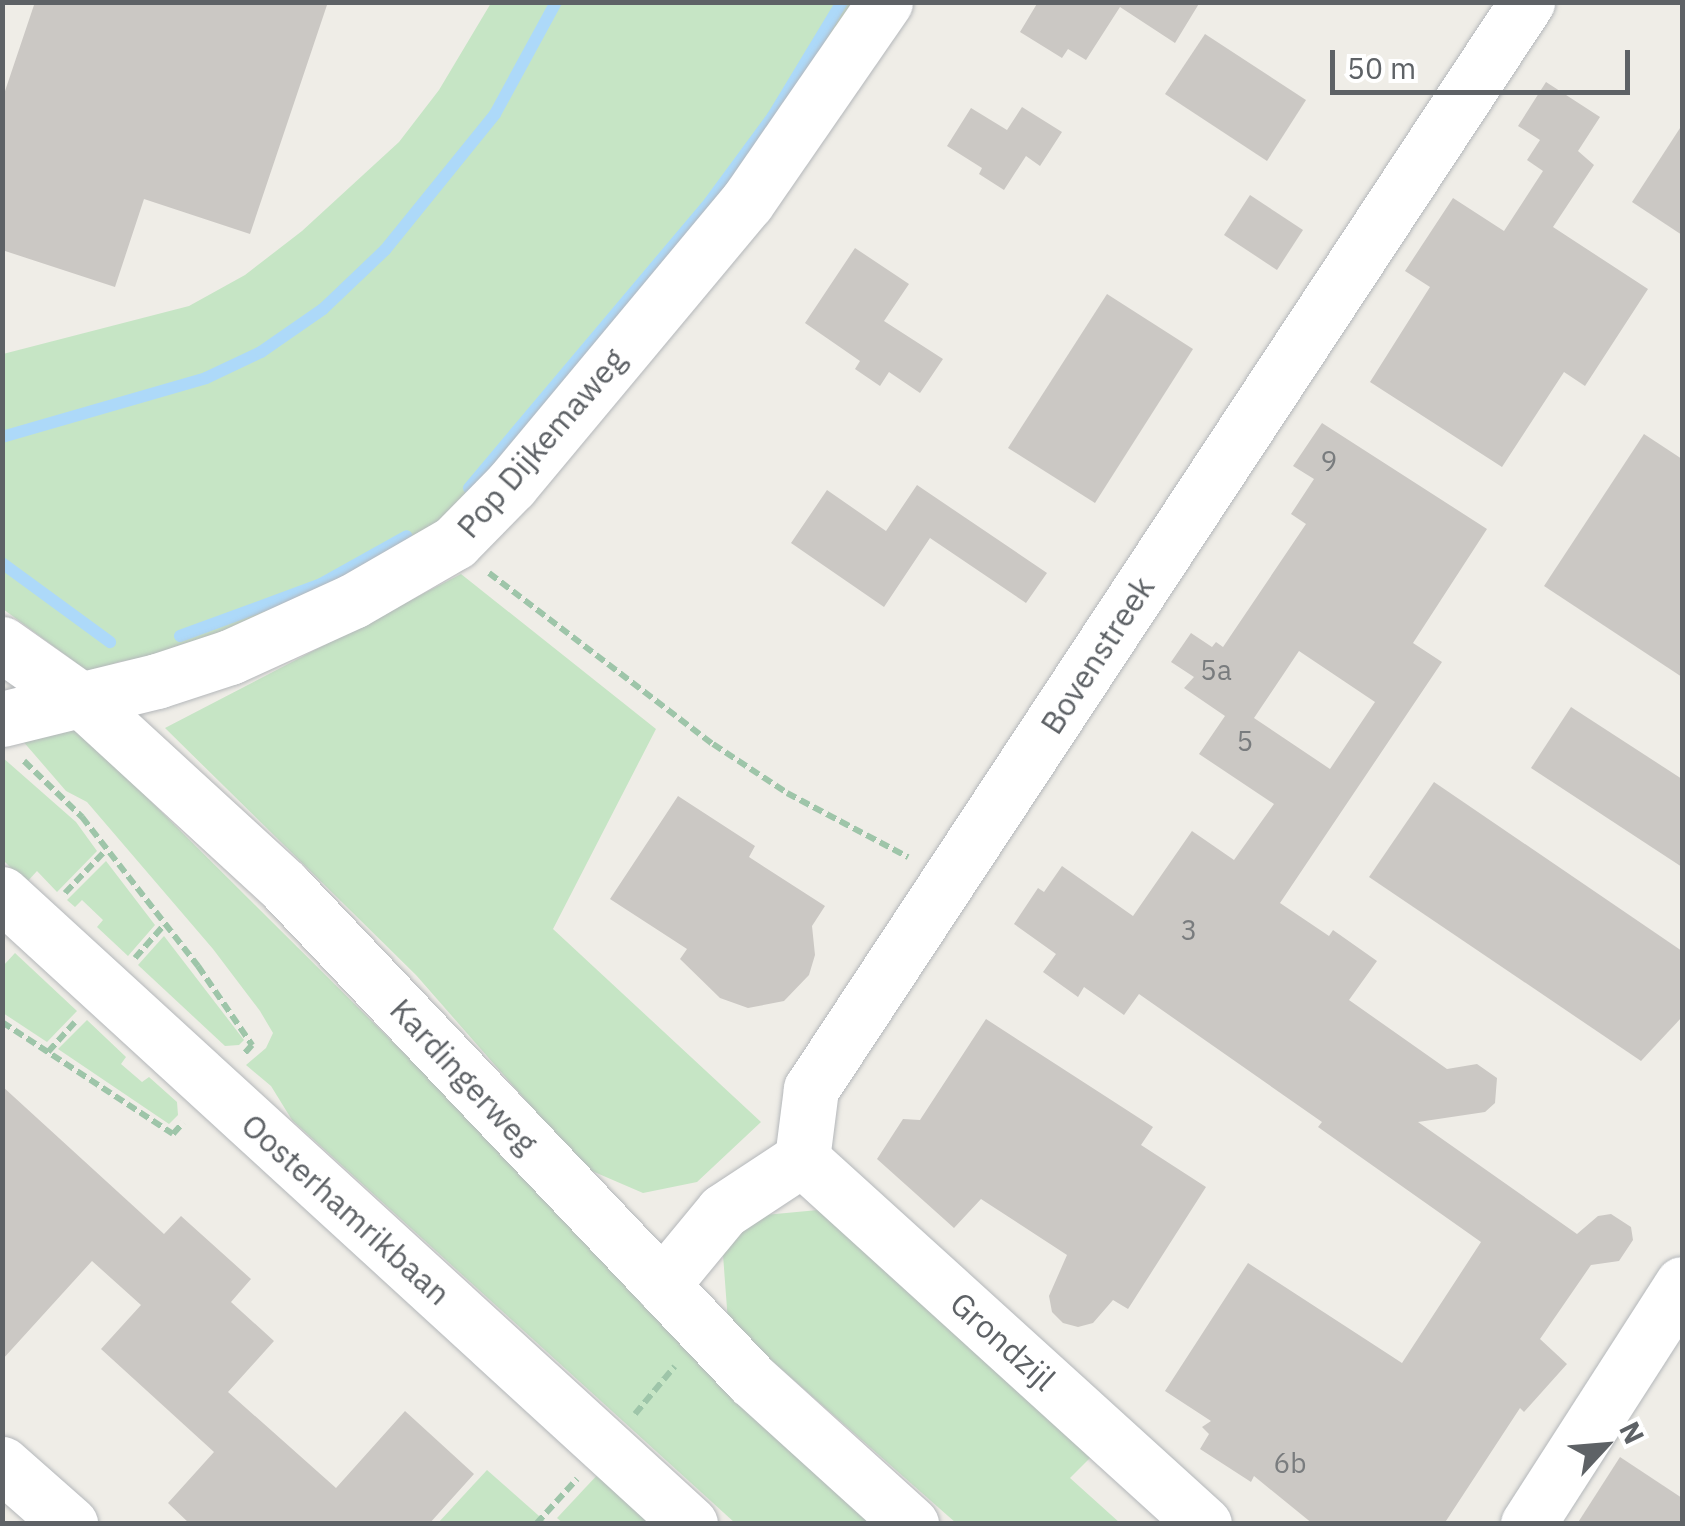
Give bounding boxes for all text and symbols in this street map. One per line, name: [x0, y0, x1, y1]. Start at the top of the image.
scale bar: [1335, 30, 1635, 92]
text: 50 m: [1347, 48, 1416, 87]
street label: Pop Dijkemaweg: [448, 341, 634, 545]
house number: 9: [1321, 444, 1337, 478]
street label: Bovenstreek: [1032, 569, 1162, 741]
house number: 5a: [1200, 653, 1232, 687]
house number: 5: [1237, 724, 1253, 758]
house number: 3: [1181, 913, 1197, 947]
street label: Kardingerweg: [382, 990, 546, 1162]
street label: Oosterhamrikbaan: [234, 1105, 458, 1313]
street label: Grondzijl: [943, 1284, 1063, 1398]
north arrow: [1555, 1396, 1655, 1496]
text: N: [1611, 1415, 1653, 1450]
house number: 6b: [1273, 1446, 1307, 1480]

